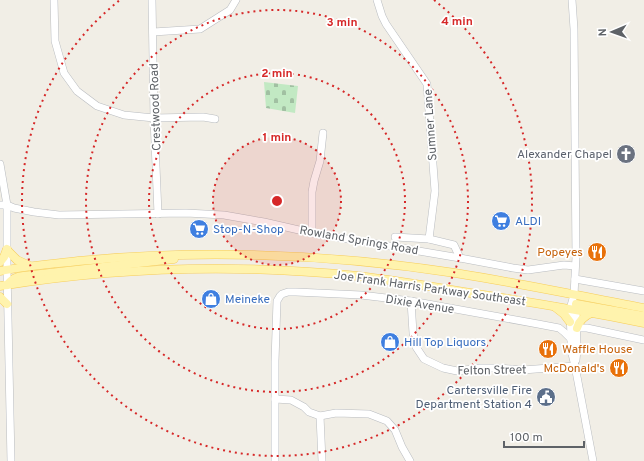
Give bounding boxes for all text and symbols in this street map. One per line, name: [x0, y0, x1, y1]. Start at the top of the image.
north arrow: [592, 12, 632, 52]
text: 4 min: [441, 14, 473, 30]
text: 3 min: [326, 15, 358, 31]
text: N: [596, 28, 610, 37]
street label: Crestwood Road: [146, 63, 166, 151]
text: 2 min: [261, 66, 293, 82]
street label: Sumner Lane: [421, 88, 441, 161]
text: 1 min: [263, 130, 291, 146]
church icon: Alexander Chapel: [615, 143, 637, 165]
place label: Alexander Chapel: [517, 147, 612, 163]
centre of rings: [270, 194, 284, 208]
supermarket icon: ALDI: [490, 210, 512, 232]
place label: ALDI: [515, 214, 541, 230]
supermarket icon: Stop-N-Shop: [188, 218, 210, 240]
place label: Stop-N-Shop: [213, 222, 284, 238]
street label: Rowland Springs Road: [298, 223, 420, 259]
restaurant icon: Popeyes: [586, 241, 608, 263]
place label: Popeyes: [537, 245, 583, 261]
street label: Joe Frank Harris Parkway Southeast: [333, 268, 527, 310]
shop icon: Meineke: [200, 288, 222, 310]
place label: Meineke: [225, 292, 270, 308]
street label: Dixie Avenue: [384, 292, 455, 318]
shop icon: Hill Top Liquors: [379, 331, 401, 353]
place label: Hill Top Liquors: [404, 335, 486, 351]
restaurant icon: Waffle House: [537, 338, 559, 360]
place label: Waffle House: [562, 342, 632, 358]
restaurant icon: McDonald's: [608, 357, 630, 379]
place label: McDonald's: [543, 361, 605, 377]
street label: Felton Street: [457, 362, 527, 380]
place label: Cartersville Fire Department Station 4: [416, 383, 532, 413]
public building icon: Cartersville Fire Department Station 4: [535, 386, 557, 408]
scale bar: [504, 423, 584, 449]
text: 100 m: [510, 430, 543, 446]

